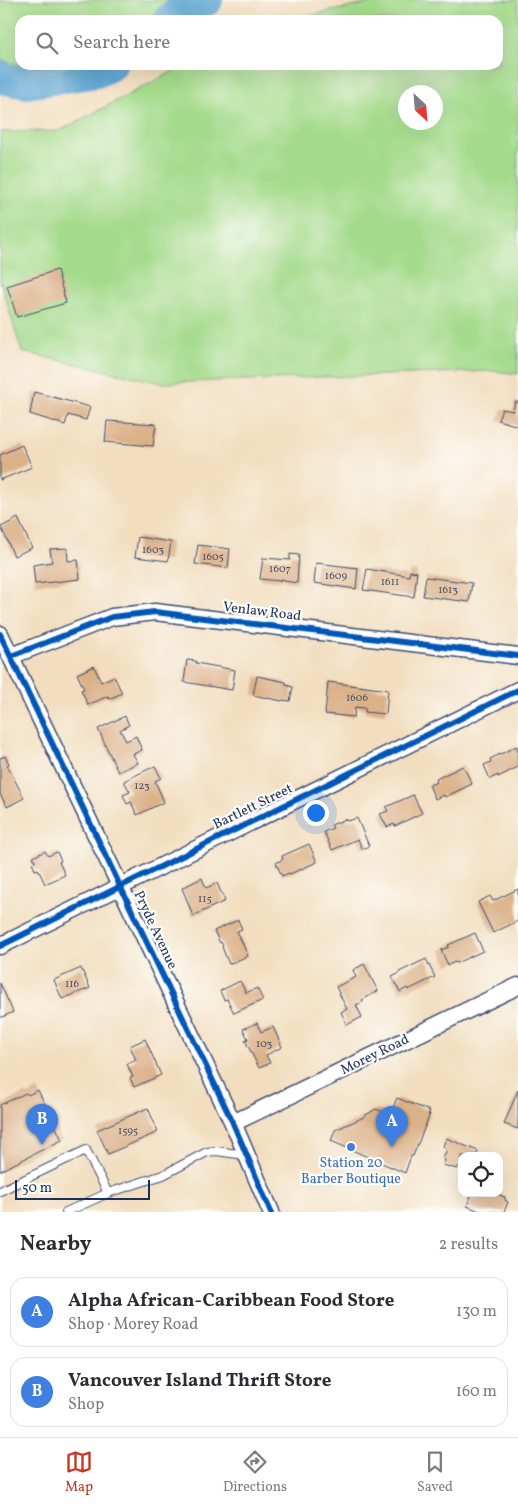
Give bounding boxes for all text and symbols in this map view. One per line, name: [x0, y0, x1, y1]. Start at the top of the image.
search box: [15, 15, 503, 70]
icon: search: [33, 29, 61, 57]
text: Search here: [73, 30, 170, 56]
north arrow: [398, 85, 443, 130]
house number: 1603: [142, 543, 164, 558]
house number: 1605: [202, 550, 224, 565]
house number: 1607: [269, 562, 291, 577]
house number: 1609: [325, 569, 347, 584]
house number: 1611: [381, 575, 399, 590]
house number: 1613: [438, 583, 458, 598]
street label: Venlaw Road: [222, 598, 302, 626]
house number: 1606: [346, 691, 369, 706]
house number: 123: [134, 779, 150, 794]
street label: Bartlett Street: [210, 779, 296, 834]
your location: [303, 800, 329, 826]
street label: Pryde Avenue: [129, 888, 182, 973]
house number: 115: [198, 892, 212, 907]
house number: 116: [65, 977, 79, 992]
street label: Morey Road: [338, 1030, 413, 1080]
house number: 103: [256, 1037, 272, 1052]
pin: B: [26, 1104, 58, 1145]
pin: A: [376, 1106, 408, 1147]
house number: 1595: [118, 1124, 138, 1139]
marker: Station 20 Barber Boutique: [345, 1141, 357, 1153]
map controls: [458, 1152, 503, 1197]
button: locate: [458, 1152, 503, 1197]
place label: Station 20 Barber Boutique: [301, 1154, 401, 1189]
scale bar: [15, 1177, 150, 1200]
text: 50 m: [22, 1179, 52, 1198]
text: Nearby: [20, 1230, 91, 1259]
text: 2 results: [439, 1234, 498, 1256]
text: Alpha African-Caribbean Food Store: [68, 1288, 394, 1314]
text: A: [31, 1301, 43, 1323]
text: 130 m: [456, 1301, 497, 1323]
text: Shop · Morey Road: [68, 1314, 198, 1336]
text: Vancouver Island Thrift Store: [68, 1368, 332, 1394]
text: B: [32, 1381, 42, 1403]
text: 160 m: [456, 1381, 497, 1403]
text: Shop: [68, 1394, 104, 1416]
tab: Map: [65, 1448, 93, 1497]
tab: Directions: [223, 1448, 287, 1497]
tab: Saved: [417, 1448, 453, 1497]

